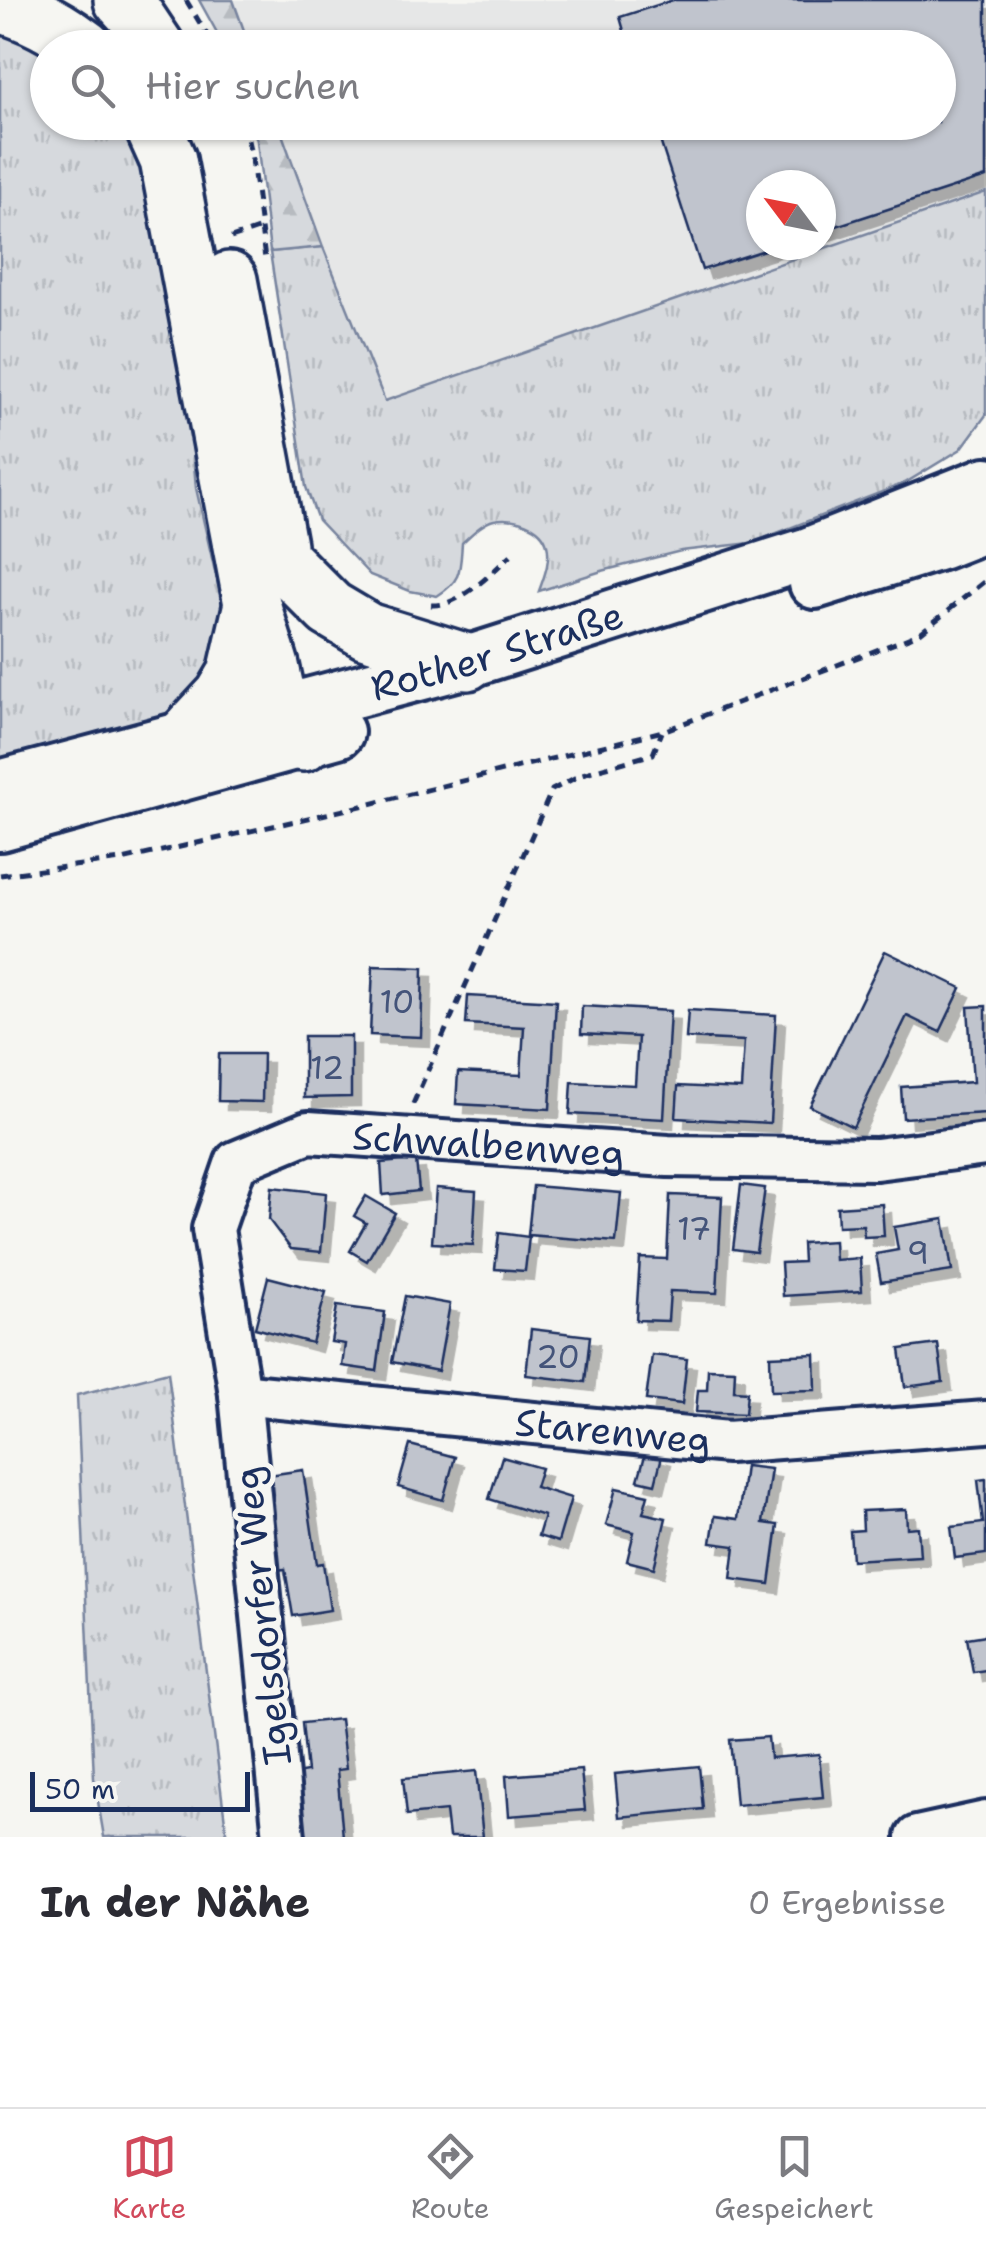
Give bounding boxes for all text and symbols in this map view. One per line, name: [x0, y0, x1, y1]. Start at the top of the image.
search box: [30, 30, 956, 140]
icon: search: [65, 58, 120, 113]
text: Hier suchen: [145, 60, 360, 111]
north arrow: [746, 170, 836, 260]
street label: Rother Straße: [365, 588, 630, 712]
house number: 10: [380, 980, 414, 1023]
house number: 12: [310, 1046, 344, 1089]
street label: Schwalbenweg: [351, 1110, 626, 1179]
house number: 17: [677, 1207, 711, 1250]
house number: 9: [907, 1231, 929, 1274]
house number: 20: [536, 1335, 580, 1378]
street label: Starenweg: [513, 1396, 713, 1466]
street label: Igelsdorfer Weg: [221, 1464, 303, 1768]
scale bar: [30, 1767, 250, 1812]
text: 50 m: [45, 1770, 115, 1808]
text: In der Nähe: [40, 1874, 310, 1930]
text: 0 Ergebnisse: [748, 1881, 946, 1924]
tab: Karte: [112, 2129, 186, 2227]
tab: Route: [411, 2129, 490, 2227]
tab: Gespeichert: [714, 2129, 874, 2227]

